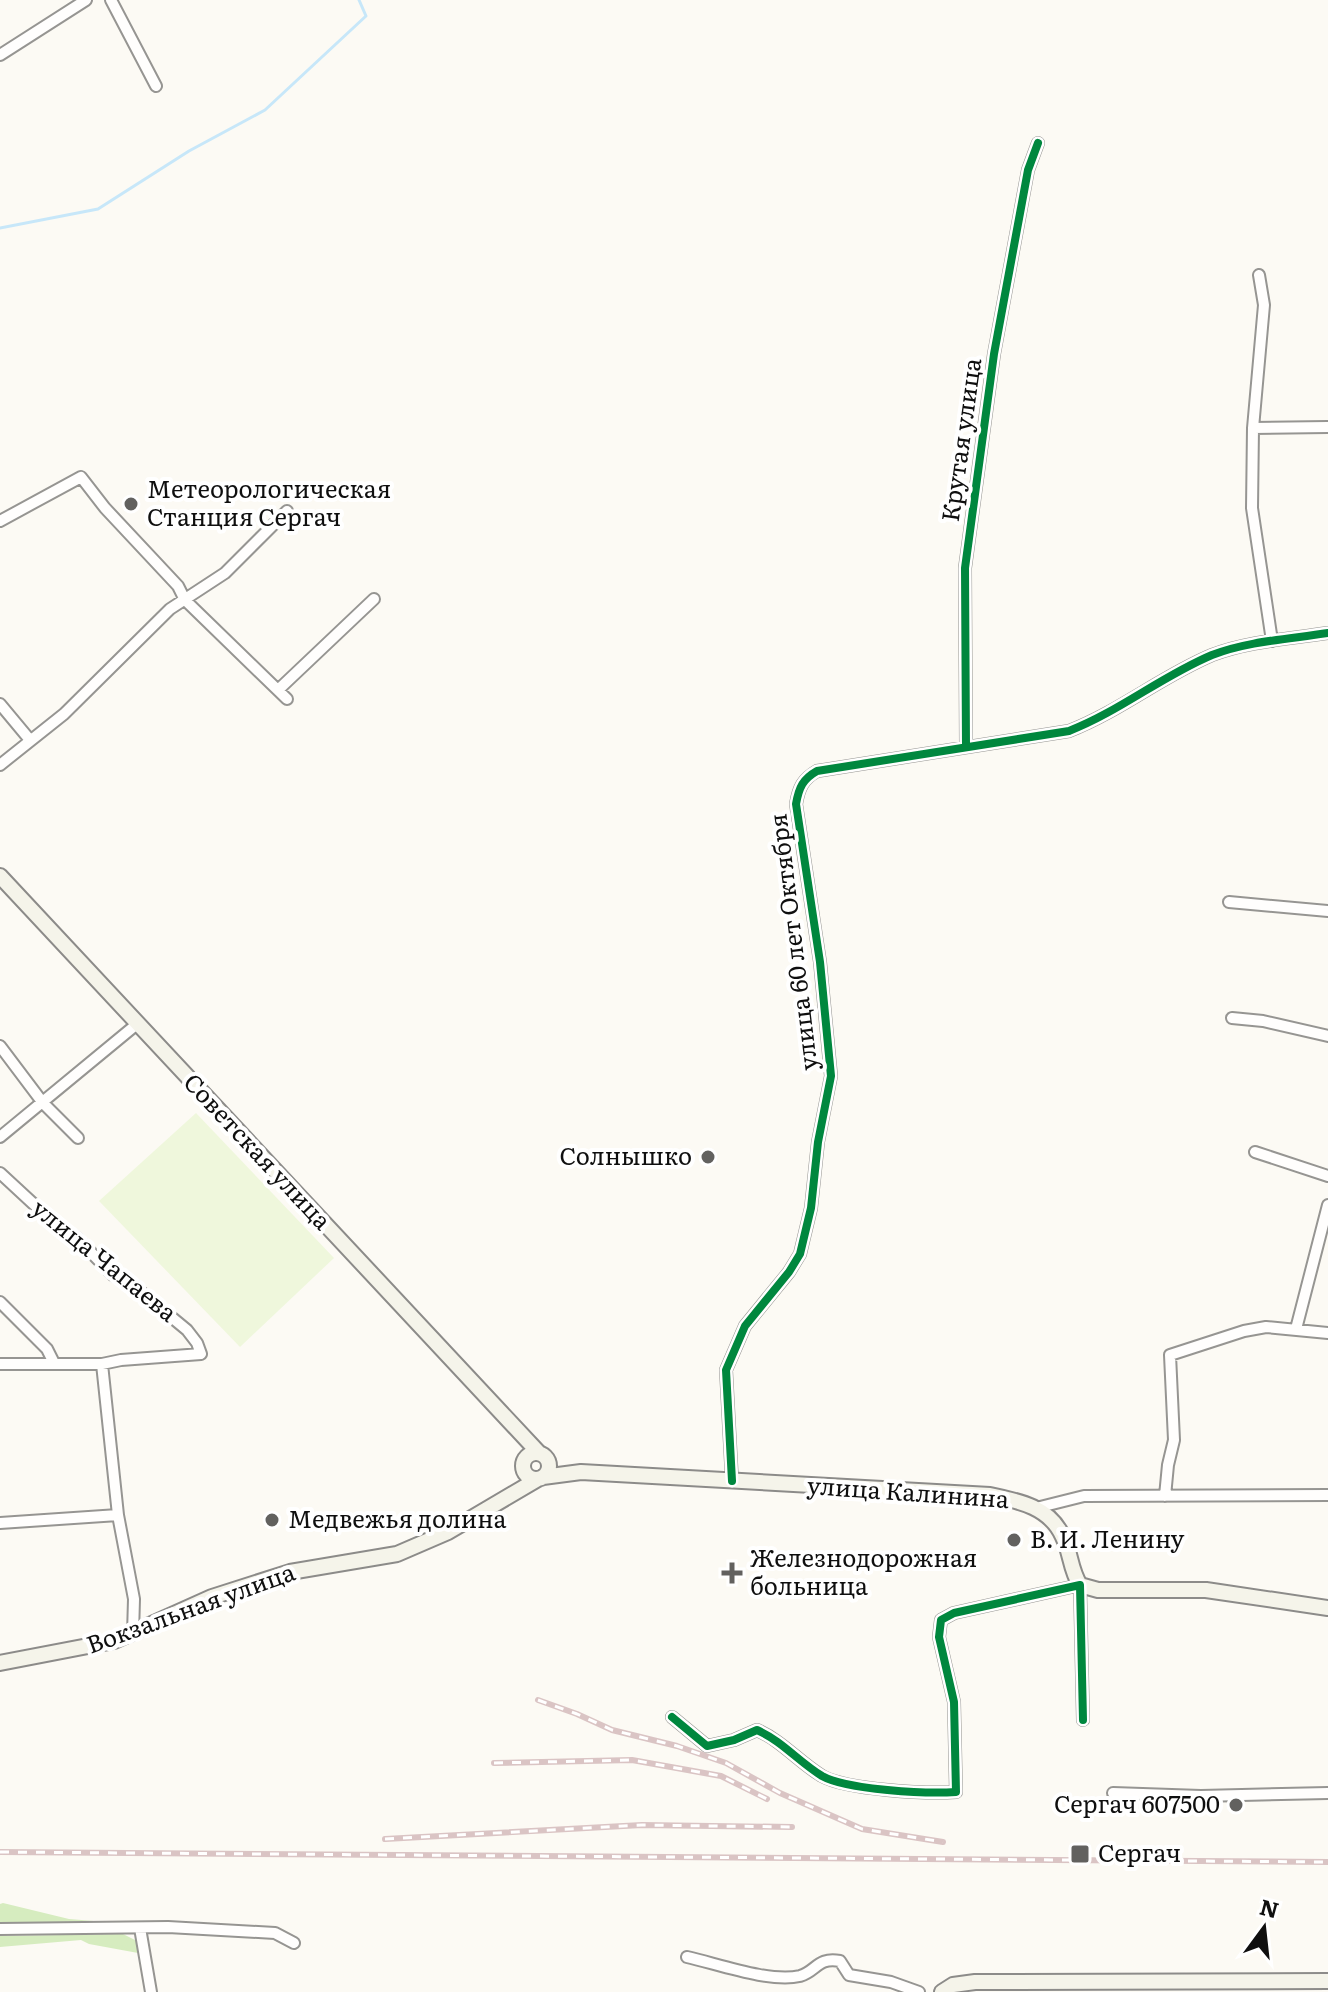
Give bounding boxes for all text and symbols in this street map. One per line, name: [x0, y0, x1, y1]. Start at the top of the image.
street label: Крутая улица: [931, 355, 988, 524]
place label: Метеорологическая Станция Сергач: [147, 470, 391, 533]
marker: Метеорологическая Станция Сергач: [122, 495, 140, 513]
street label: улица 60 лет Октября: [758, 812, 825, 1073]
street label: Советская улица: [177, 1064, 341, 1236]
place label: Солнышко: [560, 1137, 692, 1172]
marker: Солнышко: [699, 1148, 717, 1166]
street label: улица Чапаева: [25, 1189, 186, 1329]
street label: улица Калинина: [806, 1466, 1010, 1515]
place label: Медвежья долина: [288, 1500, 507, 1535]
marker: Медвежья долина: [263, 1511, 281, 1529]
place label: В. И. Ленину: [1030, 1520, 1184, 1555]
marker: В. И. Ленину: [1005, 1531, 1023, 1549]
place label: Железнодорожная больница: [750, 1539, 977, 1602]
street label: Вокзальная улица: [81, 1553, 299, 1661]
marker: Железнодорожная больница: [721, 1562, 743, 1584]
place label: Сергач 607500: [1054, 1785, 1220, 1820]
marker: Сергач 607500: [1227, 1796, 1245, 1814]
place label: Сергач: [1098, 1834, 1181, 1869]
marker: Сергач: [1069, 1843, 1091, 1865]
north arrow: [1224, 1888, 1304, 1968]
text: N: [1256, 1889, 1283, 1926]

